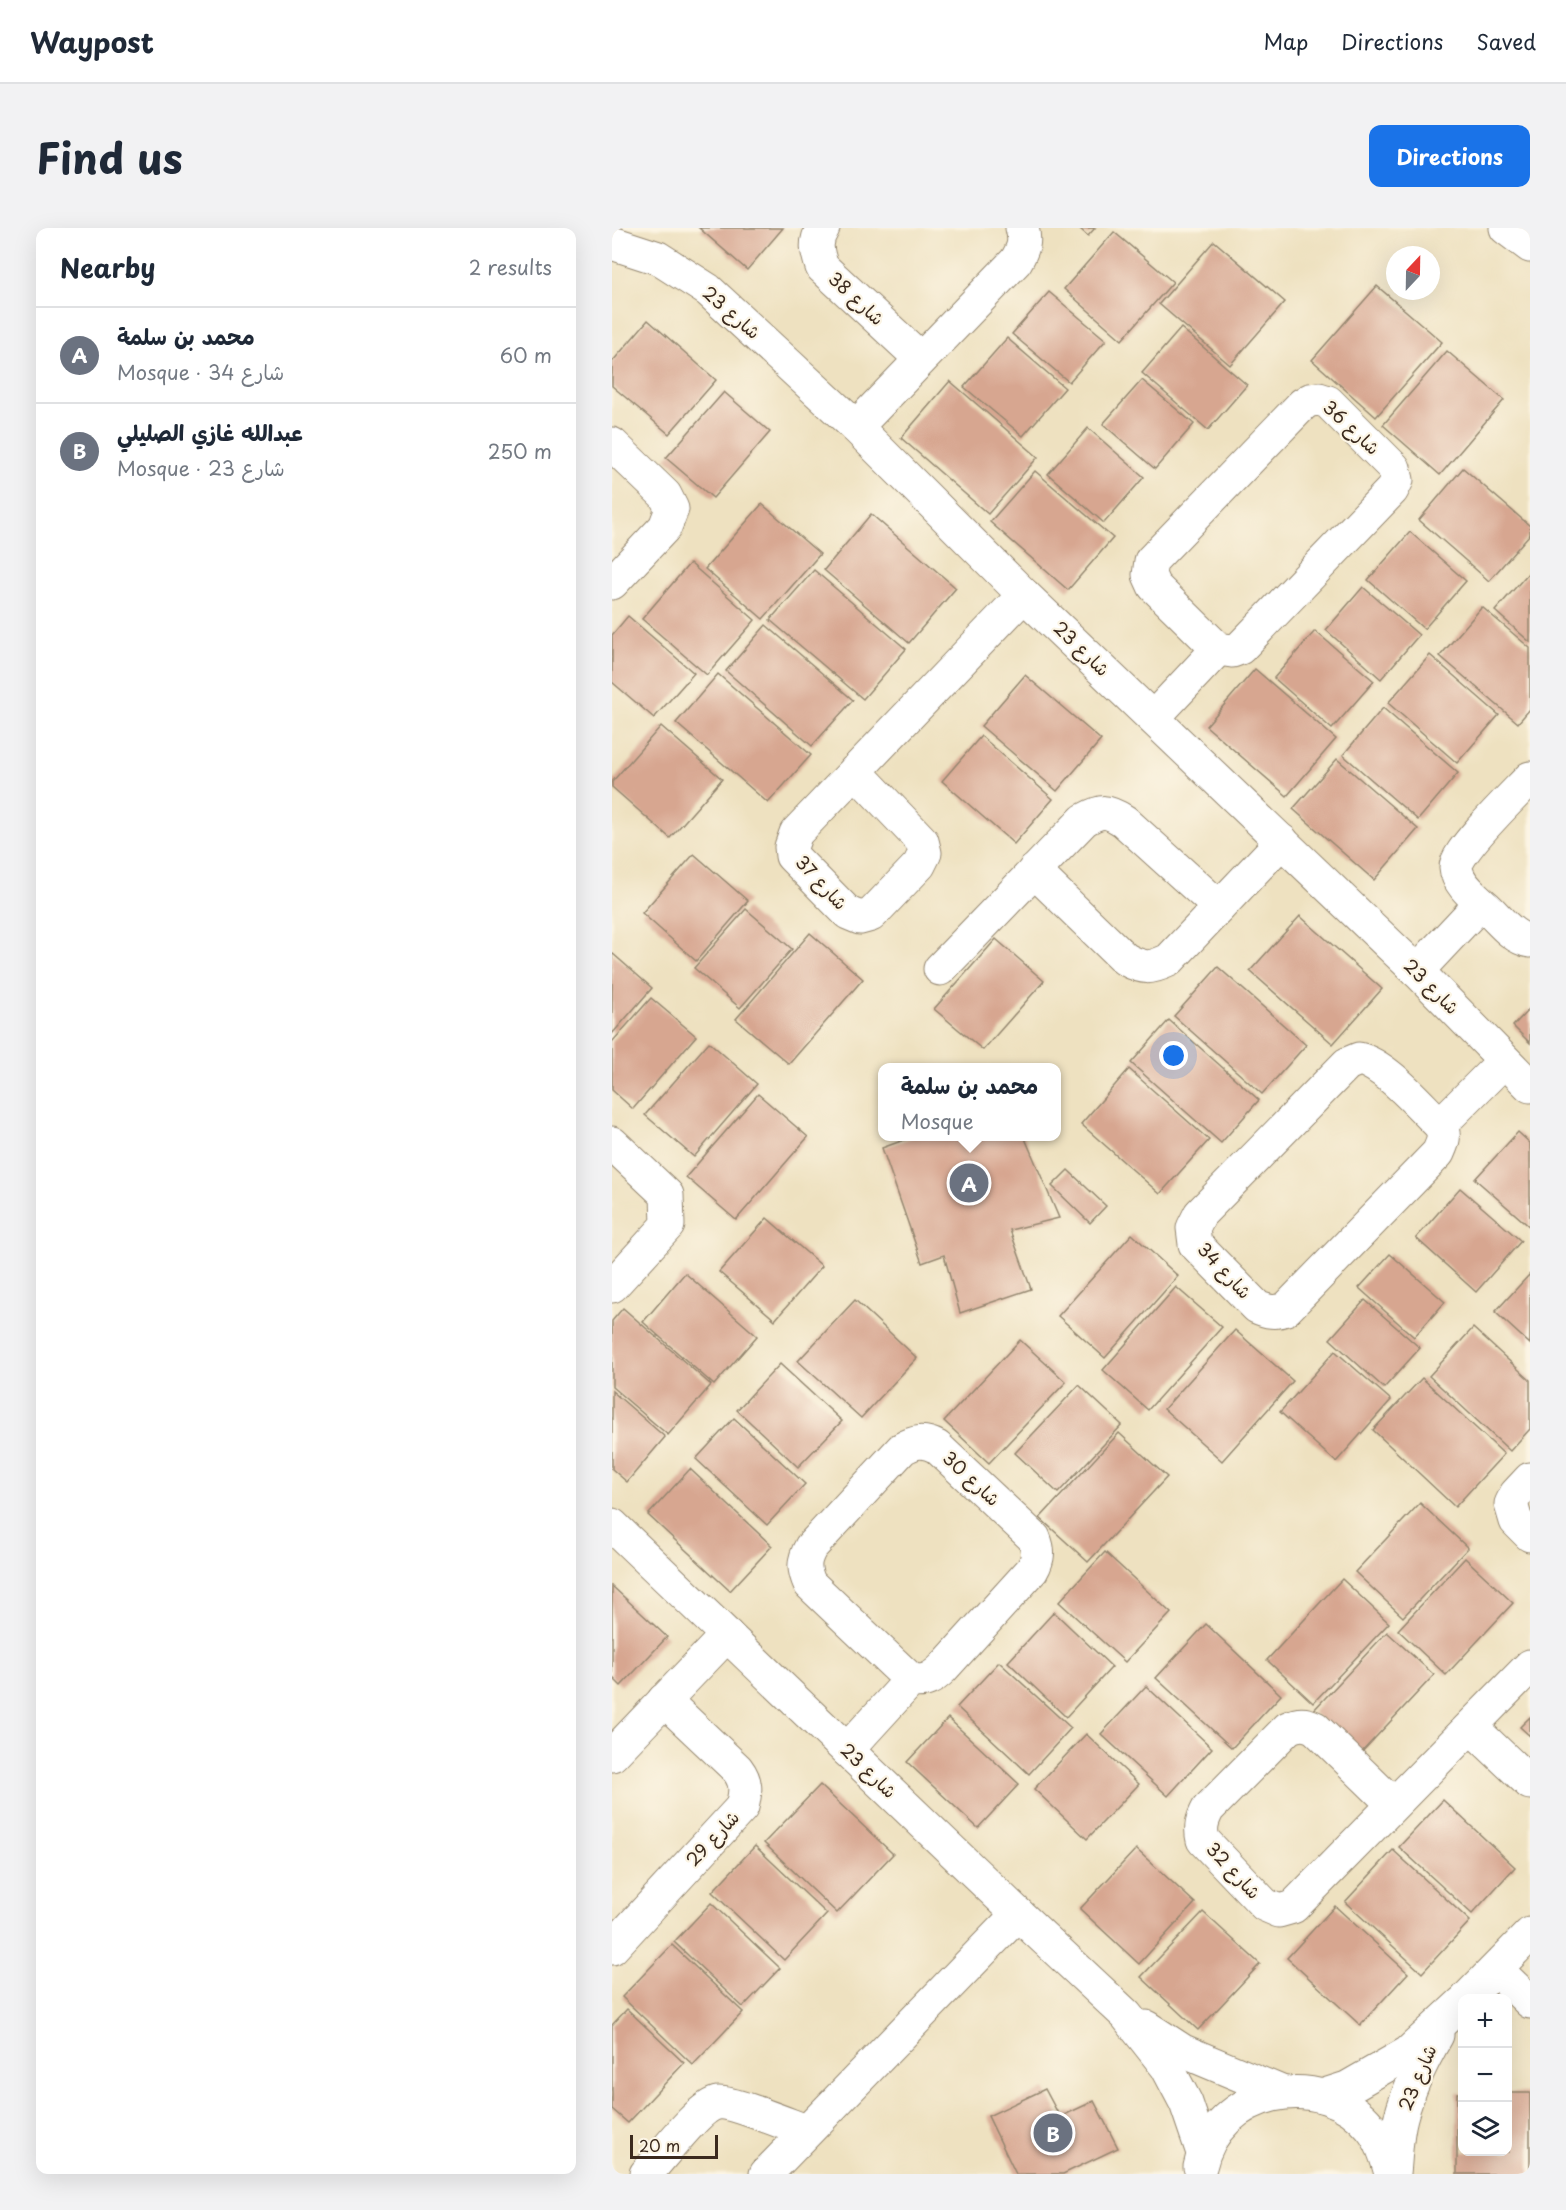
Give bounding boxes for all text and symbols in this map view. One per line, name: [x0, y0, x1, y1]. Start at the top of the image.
text: Waypost: [30, 20, 154, 63]
text: Map: [1263, 25, 1308, 57]
text: Directions: [1341, 25, 1443, 57]
text: Saved: [1476, 25, 1536, 57]
text: Find us: [36, 125, 183, 188]
button: Directions: [1369, 125, 1530, 187]
north arrow: [1386, 246, 1440, 300]
text: Nearby: [60, 248, 155, 287]
text: 2 results: [469, 252, 552, 282]
street label: شارع 38: [823, 265, 891, 331]
street label: شارع 23: [697, 279, 767, 345]
text: محمد بن سلمة: [117, 319, 255, 352]
text: A: [72, 340, 87, 370]
text: 60 m: [500, 340, 552, 370]
text: Mosque · شارع 34: [117, 357, 284, 387]
street label: شارع 36: [1317, 393, 1387, 460]
text: عبدالله غازي الصليلي: [117, 415, 303, 448]
text: B: [73, 436, 86, 466]
text: 250 m: [488, 436, 552, 466]
text: Mosque · شارع 23: [117, 453, 285, 483]
street label: شارع 23: [1048, 614, 1116, 682]
street label: شارع 37: [790, 849, 854, 915]
street label: شارع 23: [1398, 952, 1466, 1020]
your location: [1159, 1041, 1188, 1070]
popup: [878, 1063, 1061, 1141]
text: محمد بن سلمة: [901, 1068, 1038, 1101]
text: Mosque: [901, 1106, 974, 1136]
pin: A: [950, 1160, 988, 1206]
street label: شارع 34: [1192, 1236, 1258, 1304]
street label: شارع 30: [937, 1444, 1007, 1512]
street label: شارع 23: [835, 1736, 903, 1804]
street label: شارع 29: [679, 1804, 745, 1872]
street label: شارع 32: [1201, 1836, 1268, 1904]
map controls: [1458, 1994, 1512, 2156]
button: +: [1458, 1994, 1512, 2048]
street label: شارع 23: [1391, 2040, 1443, 2115]
button: −: [1458, 2048, 1512, 2102]
button: layers: [1458, 2102, 1512, 2156]
pin: B: [1034, 2110, 1072, 2156]
scale bar: [630, 2132, 718, 2160]
text: 20 m: [639, 2133, 680, 2157]

